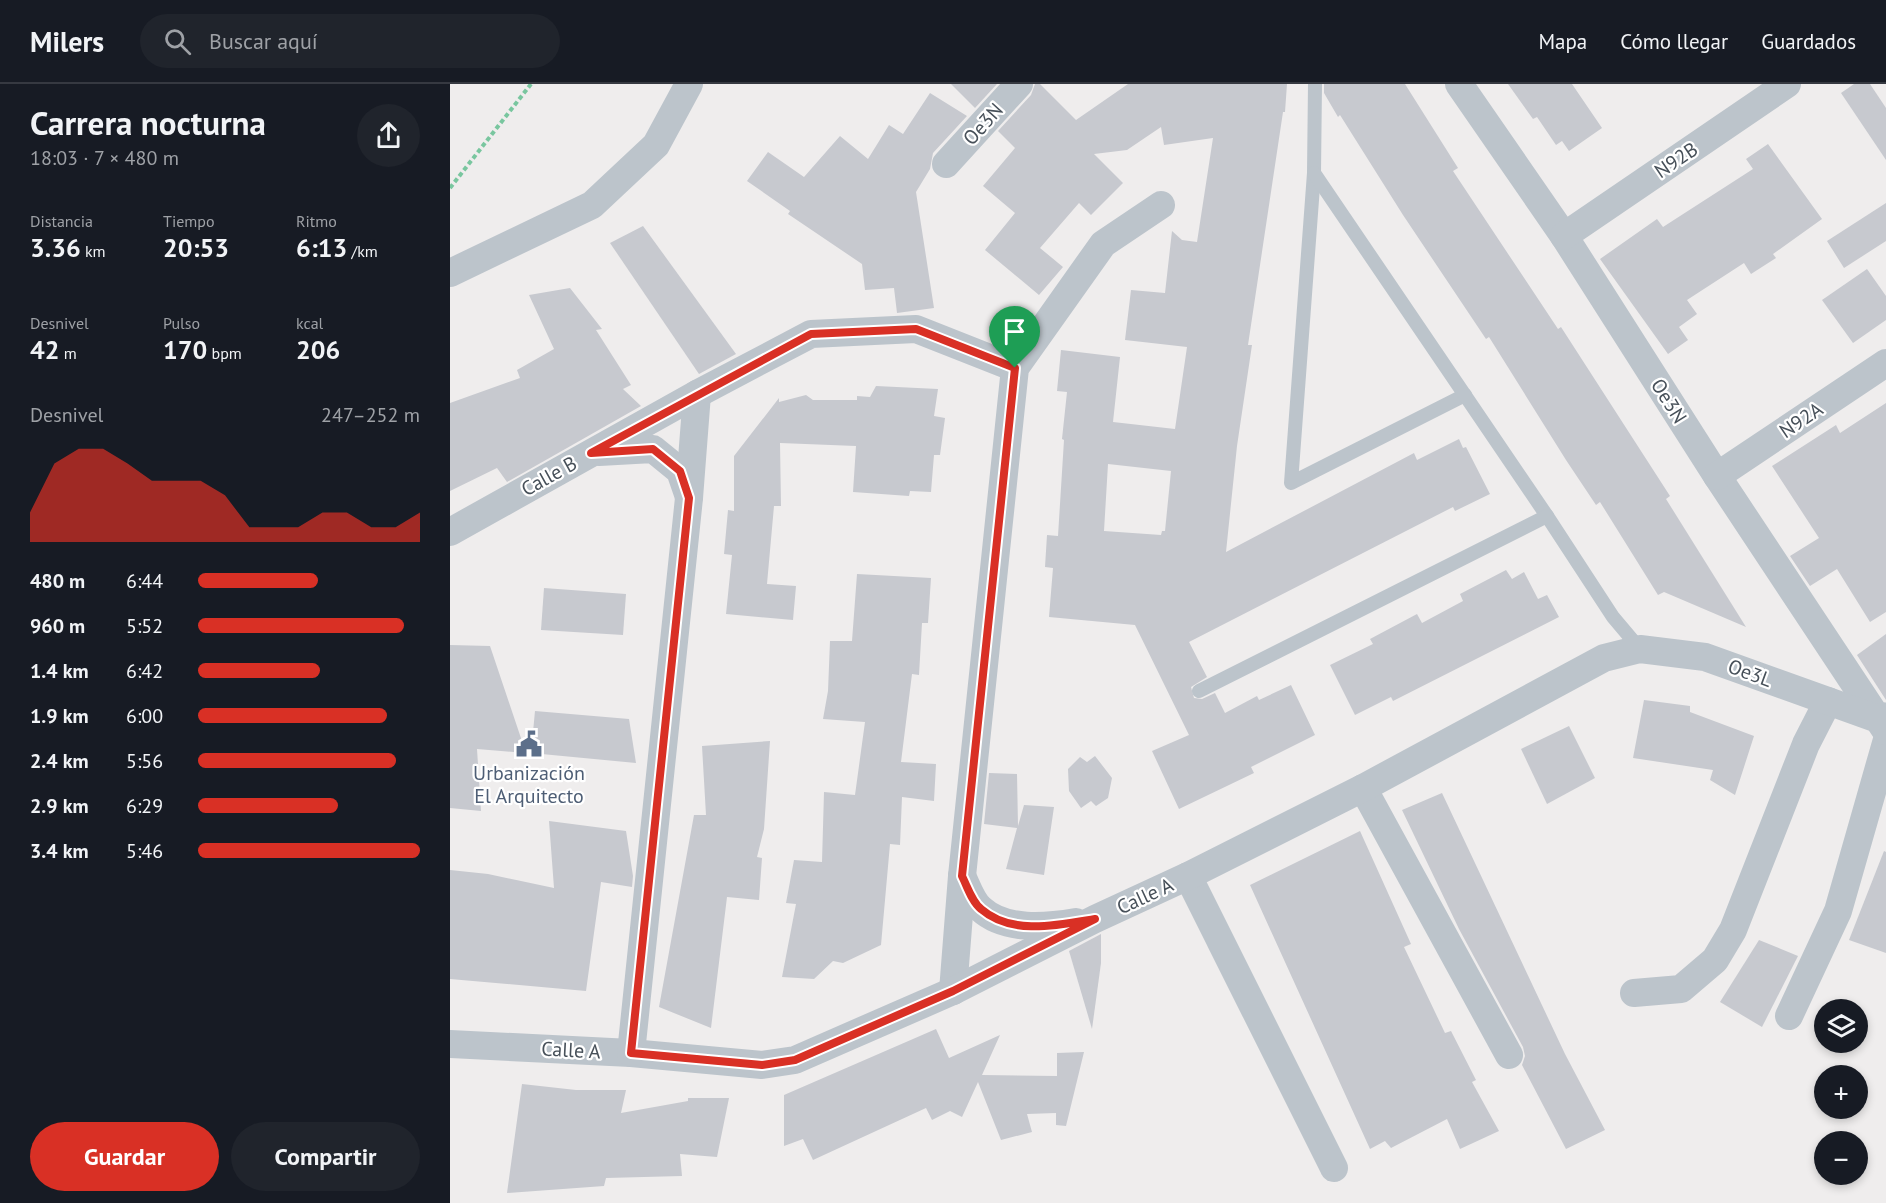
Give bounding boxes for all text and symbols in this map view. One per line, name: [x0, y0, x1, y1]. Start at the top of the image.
search box: [140, 14, 560, 68]
text: Milers: [30, 23, 104, 60]
icon: search: [161, 25, 194, 58]
text: Buscar aquí: [209, 27, 318, 55]
text: Mapa: [1538, 28, 1587, 55]
text: Cómo llegar: [1620, 28, 1728, 55]
text: Guardados: [1761, 28, 1856, 55]
street label: Oe3N: [957, 97, 1009, 151]
text: Carrera nocturna: [30, 101, 266, 144]
button: share: [357, 104, 420, 167]
street label: N92B: [1649, 136, 1703, 184]
text: 18:03 · 7 × 480 m: [30, 145, 179, 171]
text: Distancia: [30, 211, 93, 231]
text: Tiempo: [163, 211, 215, 231]
text: Ritmo: [296, 211, 337, 231]
text: 3.36: [30, 231, 81, 264]
text: 20:53: [163, 231, 229, 264]
text: 6:13: [296, 231, 347, 264]
text: km: [81, 241, 106, 261]
text: /km: [347, 241, 378, 261]
pin: [989, 306, 1040, 368]
text: Desnivel: [30, 313, 89, 333]
text: Pulso: [163, 313, 200, 333]
text: kcal: [296, 313, 323, 333]
icon: arrive: [998, 315, 1031, 348]
text: 42: [30, 333, 59, 366]
text: 170: [163, 333, 207, 366]
text: 206: [296, 333, 340, 366]
text: m: [59, 343, 77, 363]
text: bpm: [207, 343, 242, 363]
street label: Oe3N: [1645, 374, 1693, 428]
street label: N92A: [1774, 396, 1828, 444]
text: Desnivel: [30, 402, 103, 428]
text: 247–252 m: [321, 402, 420, 428]
street label: Calle B: [517, 450, 581, 502]
text: 480 m: [30, 568, 85, 594]
text: 6:44: [126, 568, 163, 594]
text: 960 m: [30, 613, 85, 639]
text: 5:52: [126, 613, 163, 639]
street label: Oe3L: [1724, 653, 1776, 693]
text: 1.4 km: [30, 658, 89, 684]
text: 6:42: [126, 658, 163, 684]
text: 1.9 km: [30, 703, 89, 729]
text: 6:00: [126, 703, 163, 729]
public building icon: Urbanización El Arquitecto: [514, 729, 544, 759]
text: 2.4 km: [30, 748, 89, 774]
text: 5:56: [126, 748, 163, 774]
place label: Urbanización El Arquitecto: [473, 760, 585, 809]
text: 2.9 km: [30, 793, 89, 819]
text: 6:29: [126, 793, 163, 819]
text: 3.4 km: [30, 838, 89, 864]
text: 5:46: [126, 838, 163, 864]
street label: Calle A: [1113, 872, 1178, 920]
map controls: [1814, 999, 1868, 1185]
button: layers: [1814, 999, 1868, 1053]
street label: Calle A: [541, 1035, 602, 1065]
button: +: [1814, 1065, 1868, 1119]
button: Guardar: [30, 1122, 219, 1191]
button: Compartir: [231, 1122, 420, 1191]
button: −: [1814, 1131, 1868, 1185]

